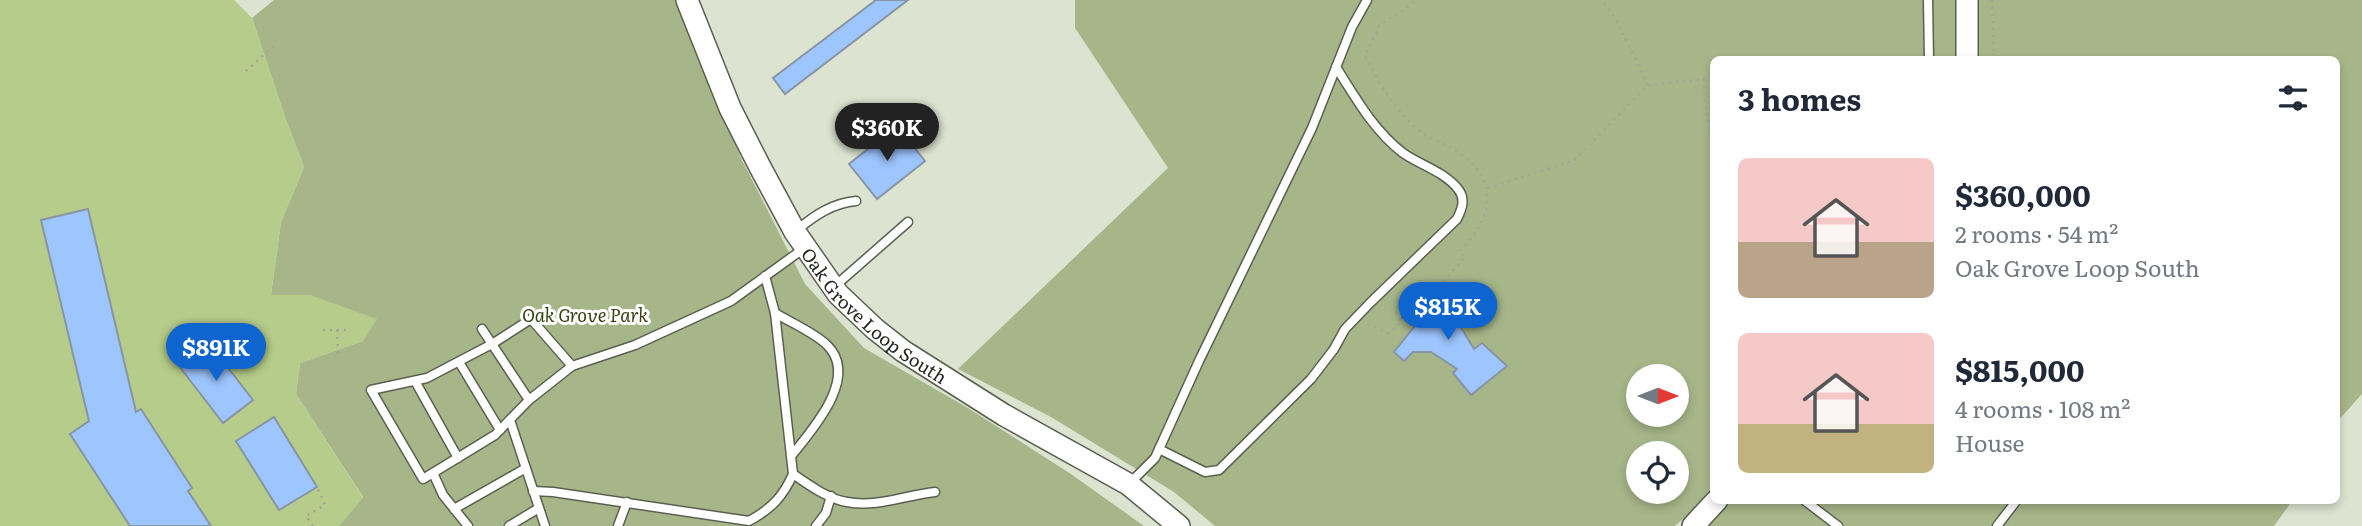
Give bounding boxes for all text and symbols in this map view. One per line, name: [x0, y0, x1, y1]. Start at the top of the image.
text: 3 homes: [1738, 76, 1861, 120]
icon: filters: [2274, 79, 2312, 117]
pin: $360K: [838, 104, 936, 163]
text: $360K: [851, 109, 923, 143]
text: $360,000: [1955, 172, 2091, 216]
icon: home: [1794, 186, 1878, 270]
text: 2 rooms · 54 m²: [1955, 216, 2118, 250]
street label: Oak Grove Loop South: [796, 241, 953, 390]
text: Oak Grove Loop South: [1955, 250, 2200, 284]
pin: $815K: [1399, 282, 1497, 342]
text: $815K: [1414, 288, 1482, 322]
park label: Oak Grove Park: [522, 301, 648, 328]
pin: $891K: [167, 324, 265, 383]
text: $891K: [182, 329, 250, 363]
text: $815,000: [1955, 347, 2084, 391]
icon: home: [1794, 361, 1878, 445]
north arrow: [1626, 364, 1689, 427]
map controls: [1626, 364, 1689, 504]
text: 4 rooms · 108 m²: [1955, 391, 2130, 425]
text: House: [1955, 425, 2024, 459]
button: locate: [1626, 441, 1689, 504]

